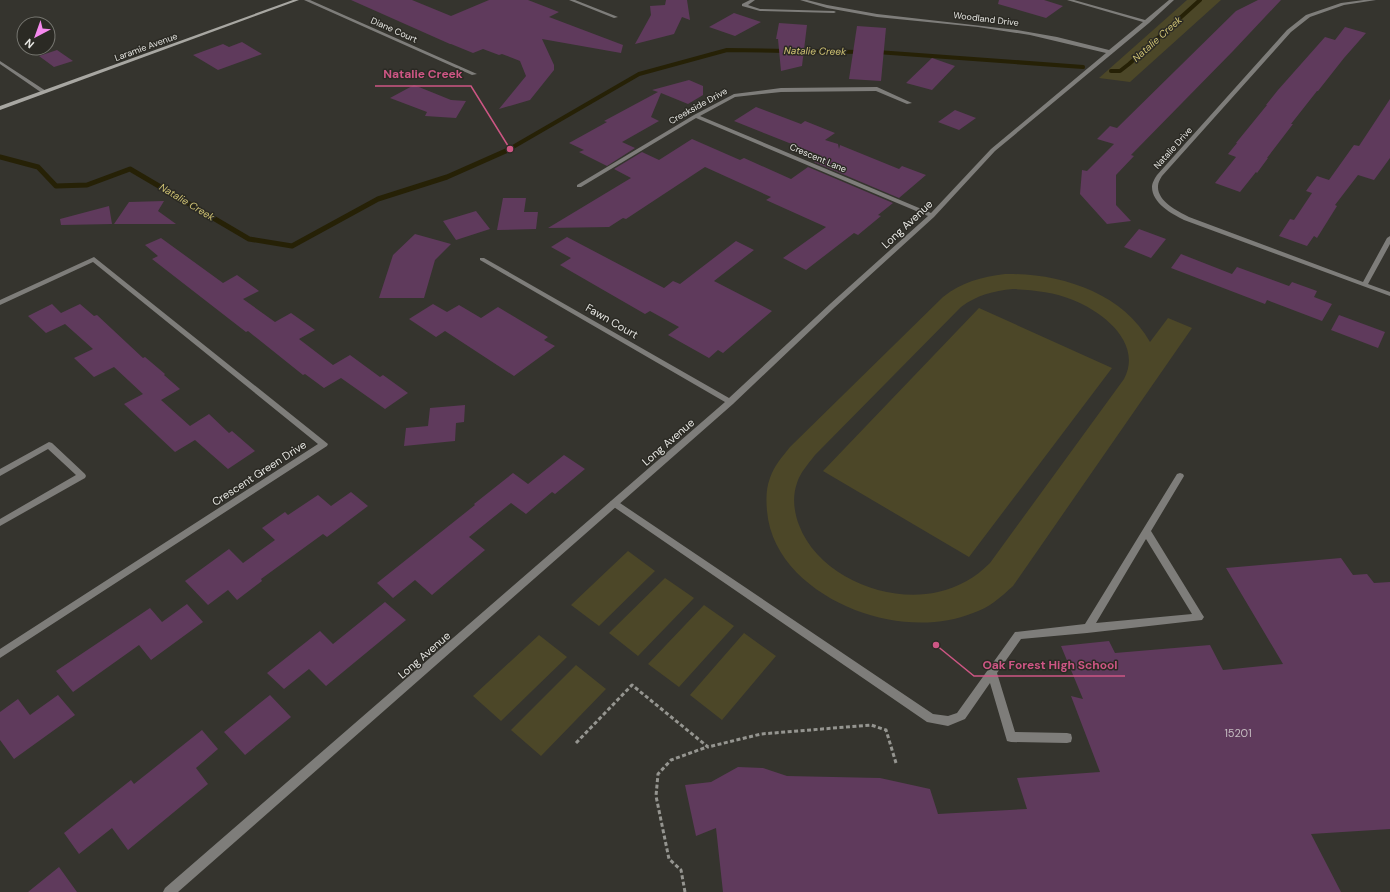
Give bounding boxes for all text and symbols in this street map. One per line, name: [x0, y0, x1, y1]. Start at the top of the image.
street label: Woodland Drive: [953, 9, 1019, 29]
water label: Natalie Creek: [1130, 13, 1185, 65]
street label: Diane Court: [369, 14, 420, 46]
north arrow: [16, 16, 56, 56]
street label: Laramie Avenue: [113, 30, 179, 64]
text: N: [22, 36, 37, 51]
water label: Natalie Creek: [784, 44, 847, 58]
callout: Natalie Creek: [375, 62, 471, 86]
text: Natalie Creek: [383, 66, 463, 82]
street label: Creekside Drive: [667, 85, 729, 127]
street label: Natalie Drive: [1151, 125, 1195, 171]
street label: Crescent Lane: [788, 141, 848, 175]
water label: Natalie Creek: [157, 180, 218, 224]
street label: Long Avenue: [879, 197, 935, 251]
street label: Fawn Court: [583, 300, 641, 342]
street label: Long Avenue: [639, 415, 697, 469]
street label: Crescent Green Drive: [209, 437, 309, 509]
street label: Long Avenue: [395, 628, 453, 682]
callout: Oak Forest High School: [974, 652, 1125, 676]
text: Oak Forest High School: [982, 657, 1118, 673]
house number: 15201: [1224, 726, 1252, 740]

